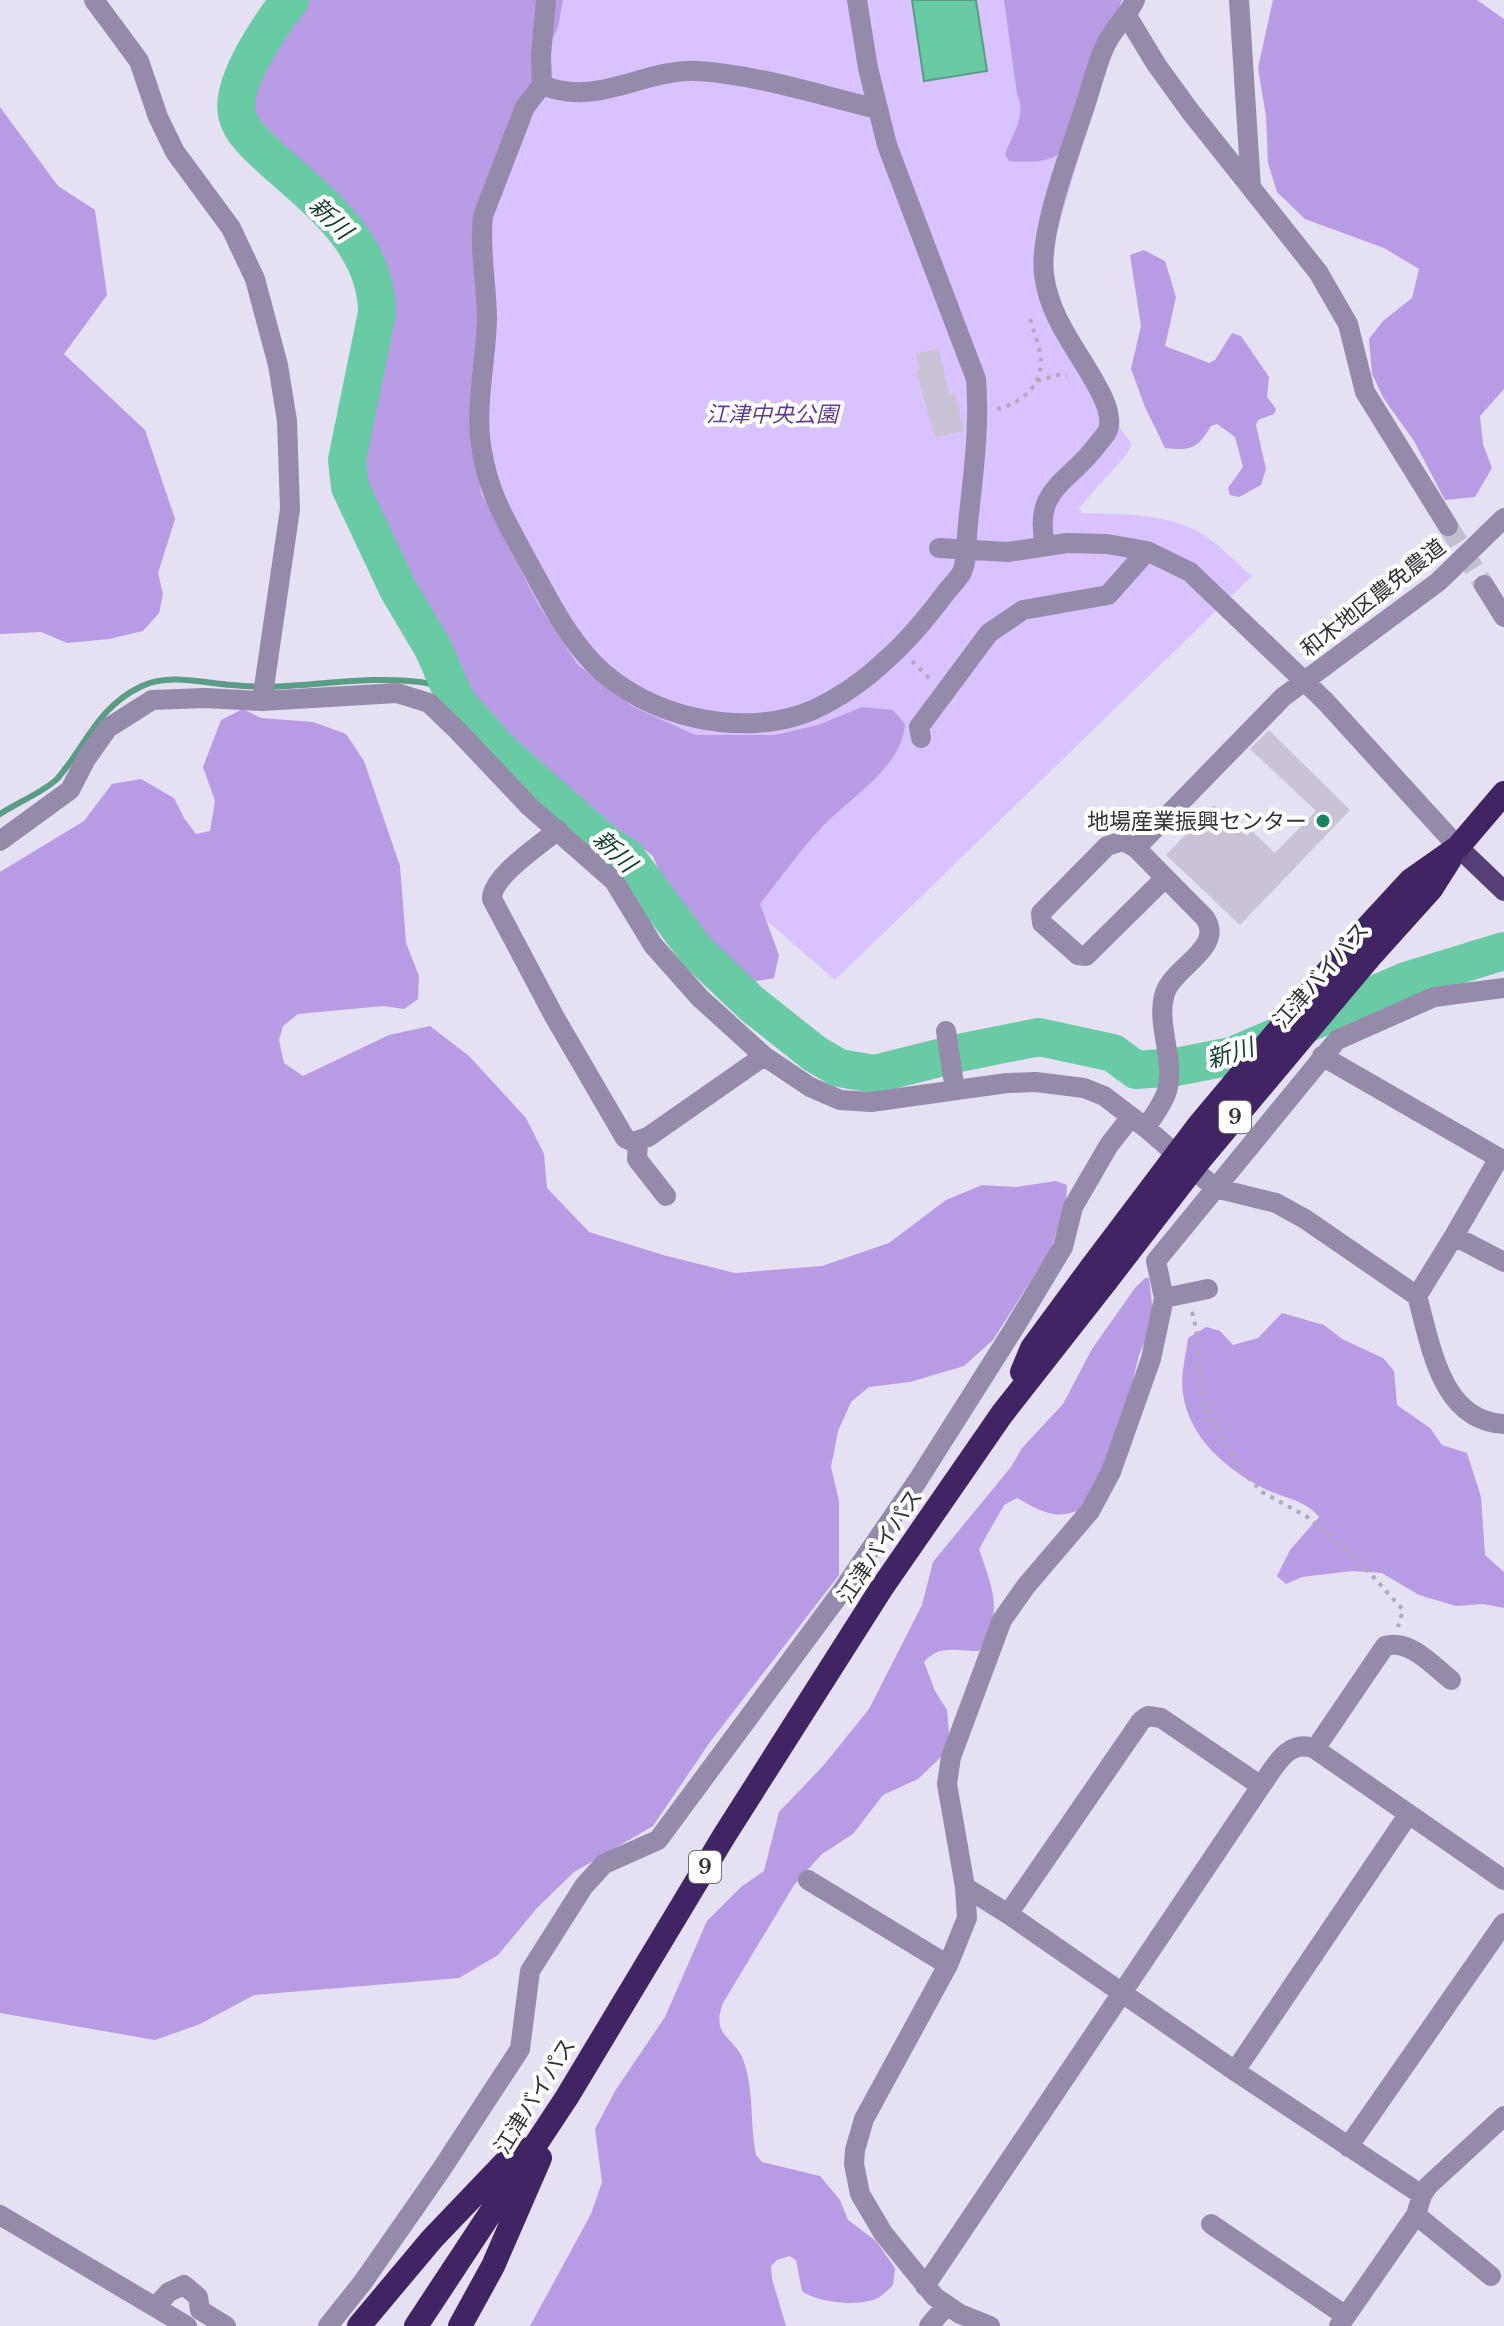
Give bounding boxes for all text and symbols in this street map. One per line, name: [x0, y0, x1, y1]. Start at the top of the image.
water label: 新川: [304, 191, 360, 247]
park label: 江津中央公園: [706, 401, 841, 428]
street label: 和木地区農免農道: [1295, 533, 1451, 663]
place label: 地場産業振興センター: [1087, 808, 1307, 835]
marker: 地場産業振興センター: [1314, 812, 1332, 830]
water label: 新川: [588, 824, 644, 880]
street label: 江津バイパス: [1268, 916, 1374, 1034]
water label: 新川: [1203, 1031, 1260, 1074]
road number: 9: [1219, 1101, 1251, 1133]
street label: 江津バイパス: [832, 1484, 928, 1608]
road number: 9: [689, 1851, 721, 1883]
street label: 江津バイパス: [489, 2033, 581, 2159]

